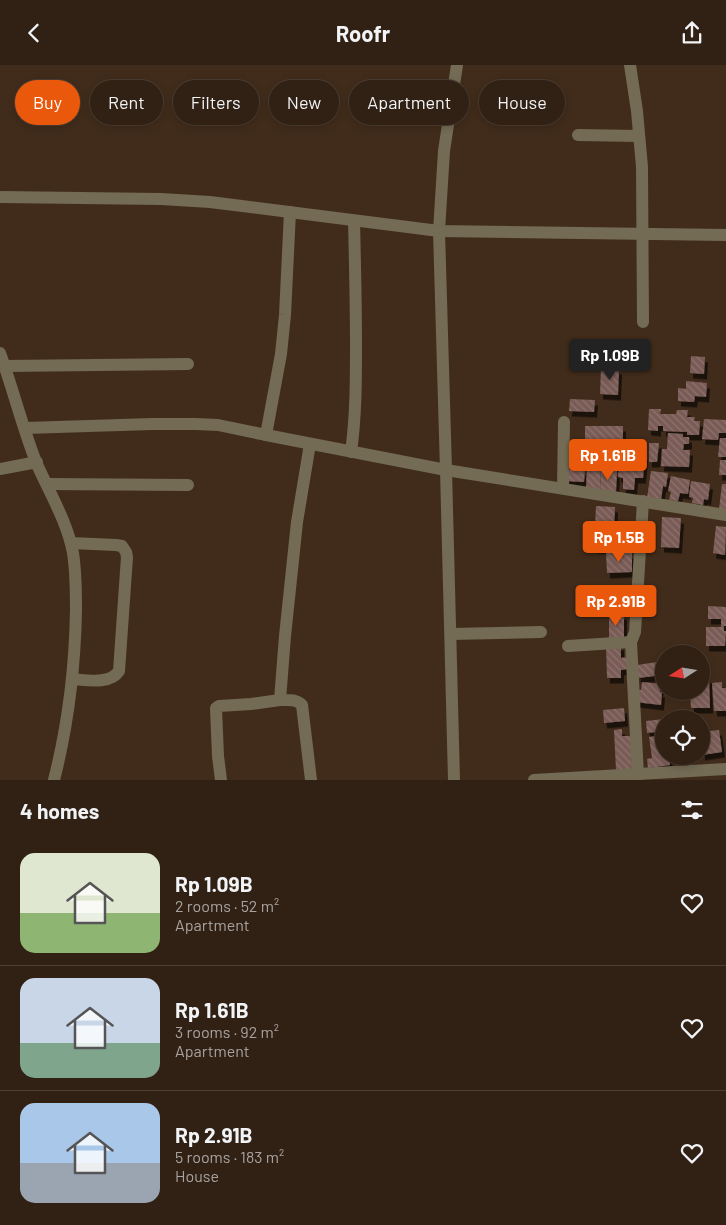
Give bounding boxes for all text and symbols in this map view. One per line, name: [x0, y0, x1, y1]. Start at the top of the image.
icon: back: [20, 19, 48, 47]
icon: share: [678, 19, 706, 47]
text: Roofr: [336, 20, 390, 46]
chip: Buy: [15, 80, 80, 125]
chip: Rent: [90, 80, 163, 125]
chip: Filters: [173, 80, 259, 125]
chip: New: [269, 80, 339, 125]
chip: Apartment: [349, 80, 469, 125]
chip: House: [479, 80, 565, 125]
pin: Rp 1.09B: [558, 339, 662, 381]
text: Rp 1.09B: [580, 345, 640, 364]
pin: Rp 1.61B: [556, 439, 660, 481]
text: Rp 1.61B: [580, 445, 636, 464]
pin: Rp 1.5B: [573, 521, 665, 563]
text: Rp 1.5B: [594, 527, 644, 546]
pin: Rp 2.91B: [564, 585, 668, 627]
text: Rp 2.91B: [586, 591, 646, 610]
north arrow: [655, 645, 710, 700]
map controls: [655, 645, 710, 765]
button: locate: [655, 710, 710, 765]
icon: filters: [678, 796, 706, 824]
text: 4 homes: [20, 798, 99, 823]
text: Rp 1.09B: [175, 871, 253, 896]
icon: home: [60, 873, 120, 933]
icon: heart: [678, 889, 706, 917]
text: 2 rooms · 52 m²: [175, 896, 279, 915]
text: Apartment: [175, 915, 250, 934]
text: Rp 1.61B: [175, 997, 249, 1022]
icon: home: [60, 998, 120, 1058]
icon: heart: [678, 1014, 706, 1042]
text: 3 rooms · 92 m²: [175, 1022, 279, 1041]
text: Apartment: [175, 1041, 250, 1060]
text: Rp 2.91B: [175, 1122, 253, 1147]
icon: home: [60, 1123, 120, 1183]
icon: heart: [678, 1139, 706, 1167]
text: 5 rooms · 183 m²: [175, 1147, 284, 1166]
text: House: [175, 1166, 219, 1185]

